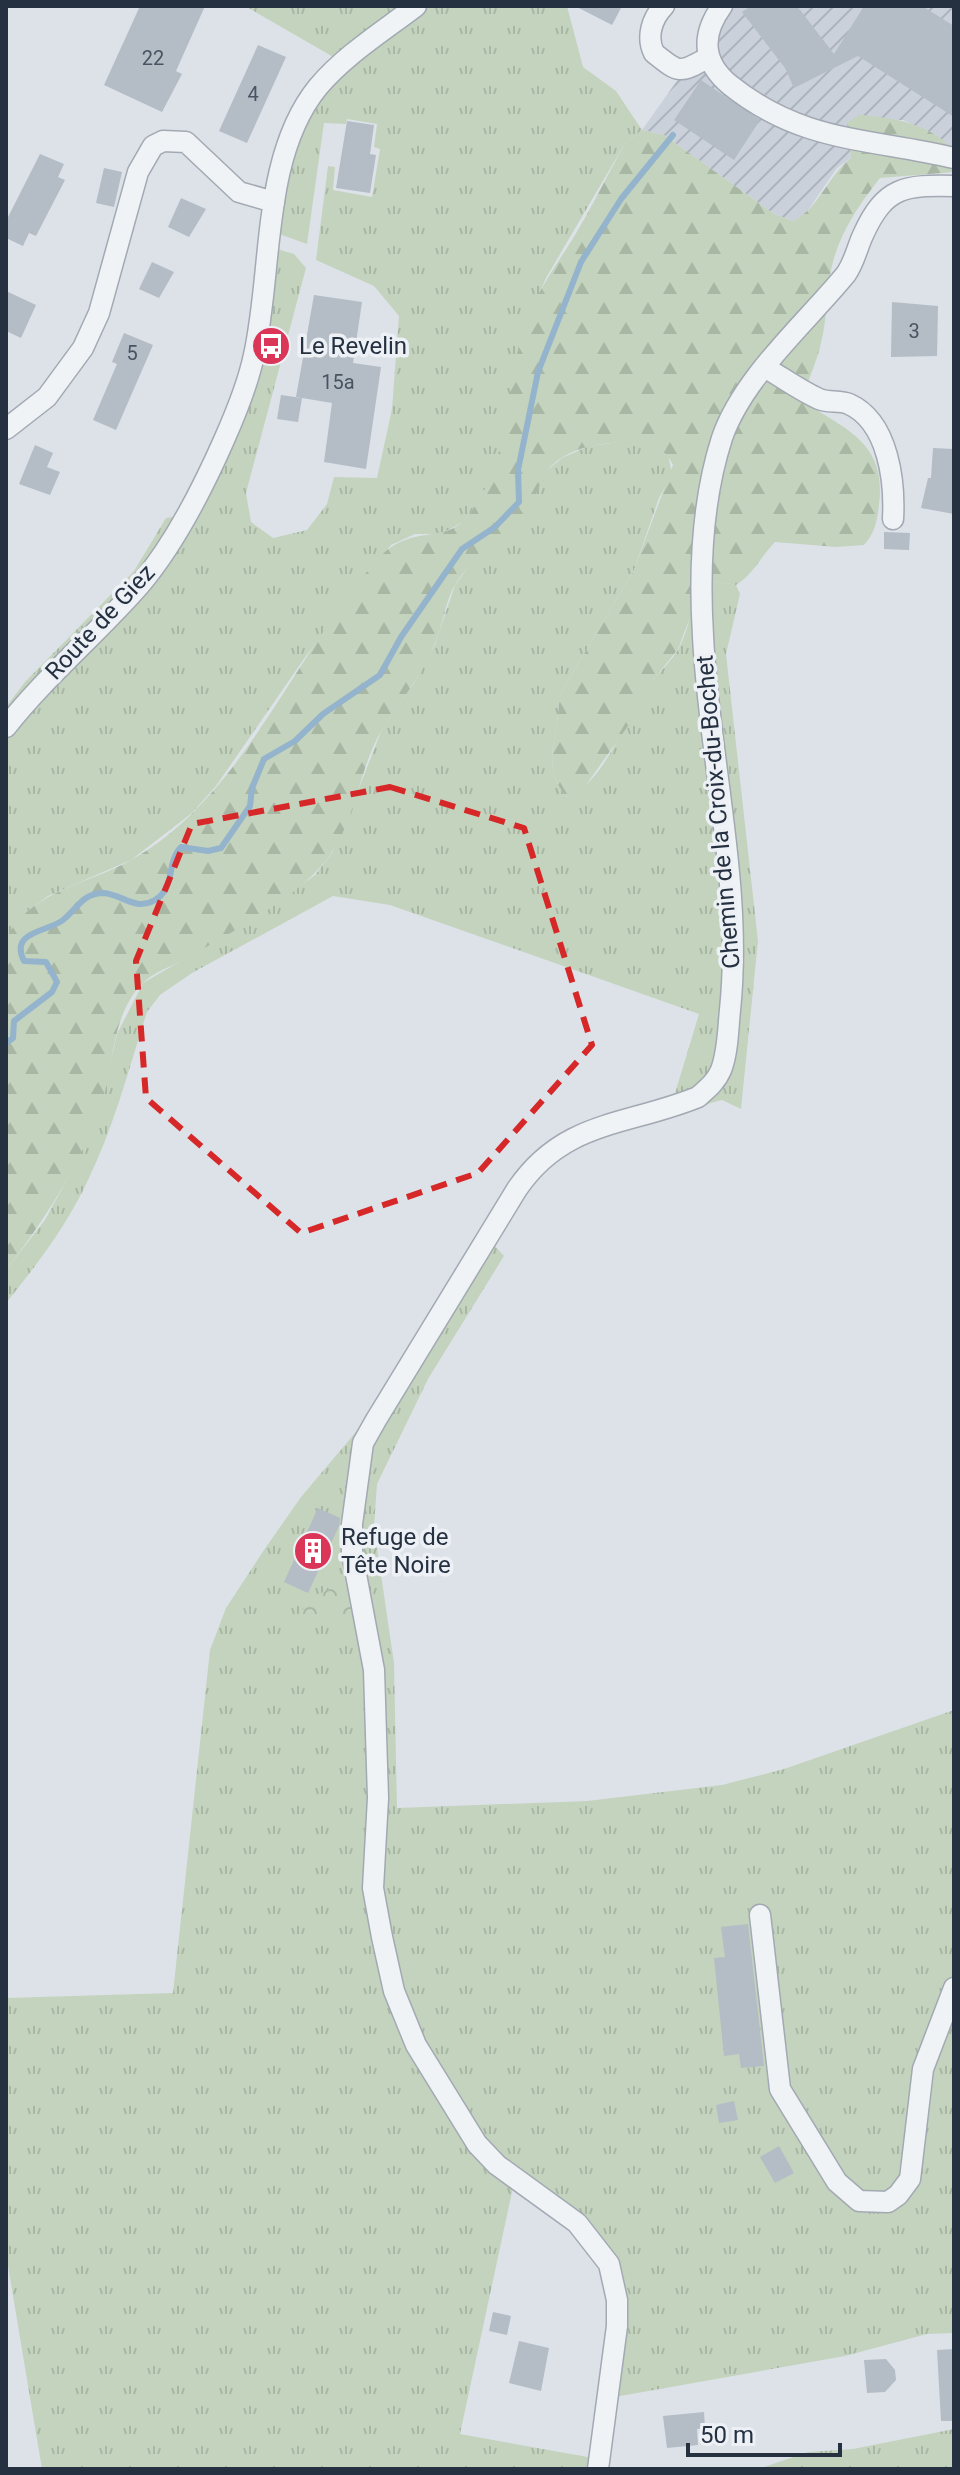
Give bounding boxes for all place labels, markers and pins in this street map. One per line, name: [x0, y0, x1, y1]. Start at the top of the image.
bus stop icon: Le Revelin: [250, 325, 292, 367]
place label: Le Revelin: [299, 332, 407, 360]
place label: Refuge de Tête Noire: [341, 1523, 451, 1579]
building icon: Refuge de Tête Noire: [292, 1530, 334, 1572]

